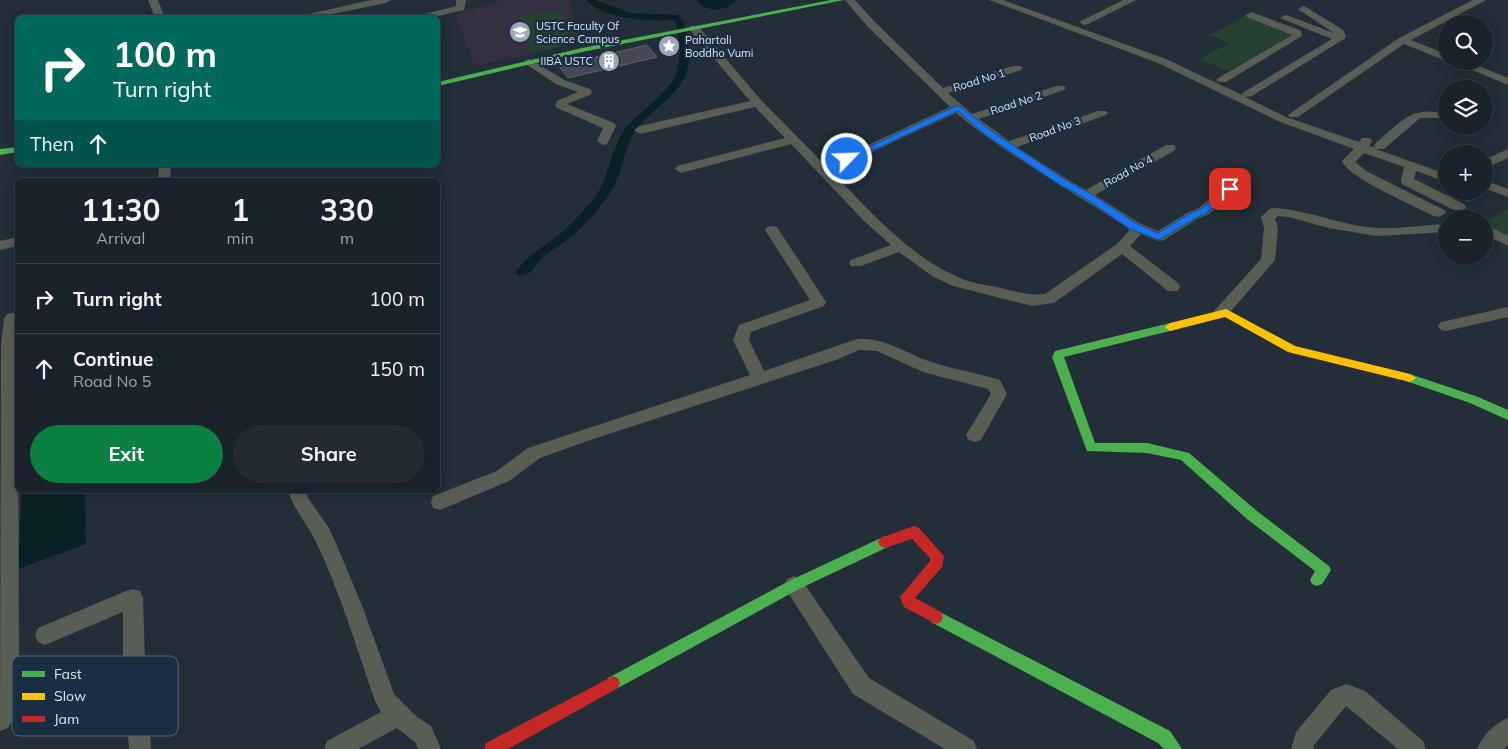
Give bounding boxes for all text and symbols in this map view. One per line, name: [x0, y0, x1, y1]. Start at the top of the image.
map controls: [1438, 15, 1493, 265]
button: search: [1438, 15, 1493, 70]
place label: USTC Faculty Of Science Campus: [536, 19, 620, 46]
school or university icon: USTC Faculty Of Science Campus: [508, 20, 532, 44]
text: 100 m: [113, 32, 217, 76]
place label: Pahartali Boddho Vumi: [685, 33, 753, 60]
place icon: Pahartali Boddho Vumi: [657, 34, 681, 58]
icon: right: [30, 35, 95, 100]
building icon: IIBA USTC: [597, 49, 621, 73]
place label: IIBA USTC: [541, 54, 593, 68]
street label: Road No 1: [951, 65, 1007, 95]
text: Turn right: [113, 75, 211, 103]
button: layers: [1438, 80, 1493, 135]
street label: Road No 2: [988, 88, 1044, 118]
street label: Road No 3: [1027, 113, 1083, 145]
icon: ahead: [84, 130, 112, 158]
text: Then: [30, 132, 74, 156]
position arrow: [820, 132, 872, 184]
button: +: [1438, 145, 1493, 200]
street label: Road No 4: [1101, 152, 1155, 190]
pin: [1209, 168, 1251, 210]
icon: arrive: [1216, 175, 1244, 203]
text: 11:30: [81, 191, 161, 229]
text: 1: [231, 191, 249, 229]
text: 330: [320, 191, 374, 229]
button: −: [1438, 210, 1493, 265]
text: Arrival: [96, 228, 145, 248]
text: min: [227, 228, 254, 248]
text: m: [340, 228, 354, 248]
icon: right: [30, 285, 58, 313]
text: Turn right: [73, 287, 162, 311]
text: 100 m: [369, 287, 425, 311]
text: Continue: [73, 347, 153, 371]
icon: ahead: [30, 355, 58, 383]
text: 150 m: [369, 357, 425, 381]
text: Road No 5: [73, 371, 151, 391]
button: Exit: [30, 425, 223, 483]
button: Share: [233, 425, 425, 483]
legend: [12, 656, 178, 736]
text: Fast: [54, 665, 82, 683]
text: Slow: [54, 687, 86, 705]
text: Jam: [54, 710, 79, 728]

